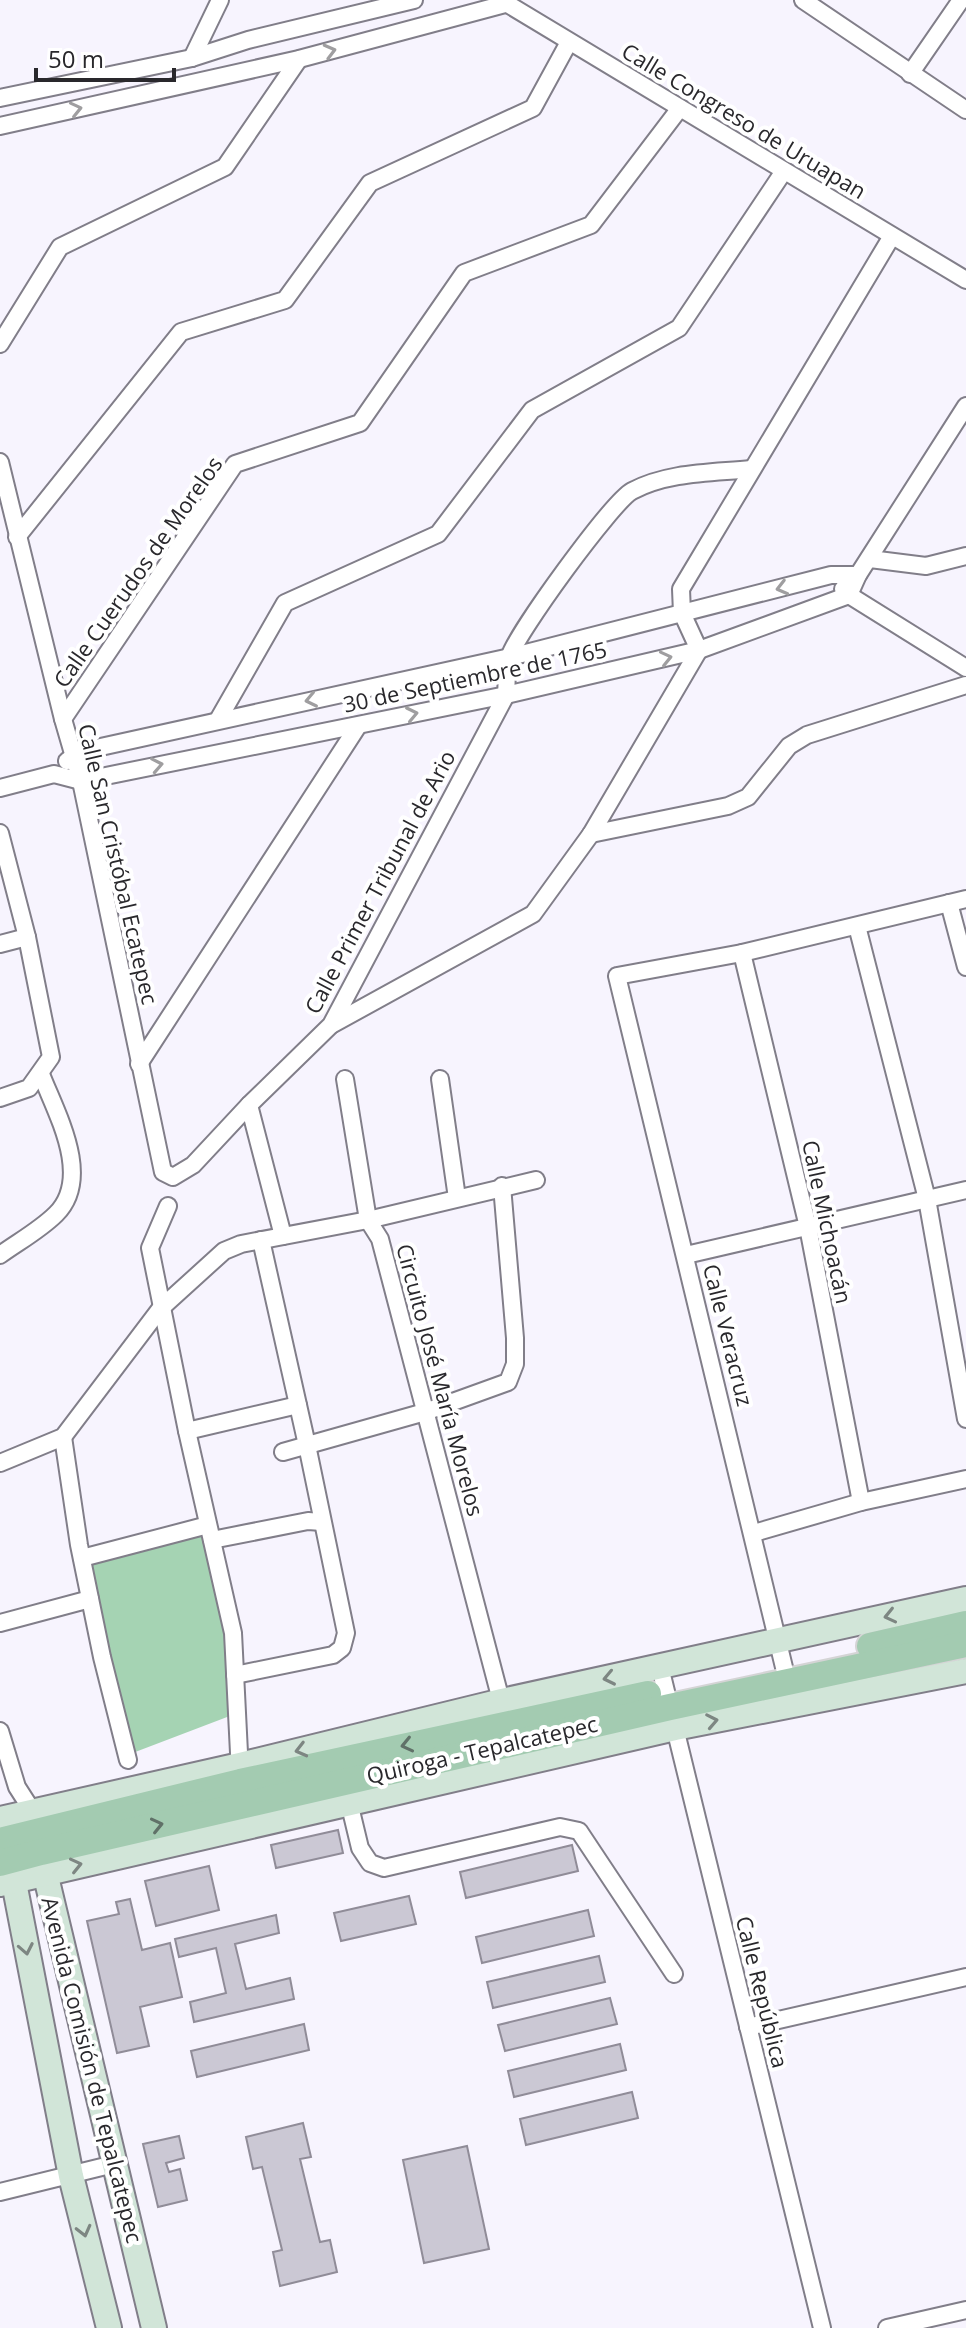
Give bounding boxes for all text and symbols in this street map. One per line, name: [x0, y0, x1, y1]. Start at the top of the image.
scale bar: [36, 32, 174, 82]
street label: Calle Congreso de Uruapan: [617, 35, 872, 205]
text: 50 m: [48, 42, 104, 75]
one-way arrow: [322, 43, 336, 60]
one-way arrow: [69, 101, 82, 118]
street label: Calle Cuerudos de Morelos: [46, 450, 228, 693]
one-way arrow: [775, 578, 789, 595]
street label: 30 de Septiembre de 1765: [340, 633, 609, 719]
one-way arrow: [659, 650, 673, 667]
one-way arrow: [305, 691, 318, 708]
one-way arrow: [405, 706, 419, 723]
street label: Calle San Cristóbal Ecatepec: [72, 720, 166, 1007]
street label: Calle Primer Tribunal de Ario: [297, 745, 461, 1018]
one-way arrow: [150, 757, 164, 774]
street label: Calle Michoacán: [796, 1137, 860, 1306]
street label: Circuito José María Morelos: [390, 1240, 492, 1519]
street label: Calle Veracruz: [697, 1261, 761, 1409]
one-way arrow: [884, 1607, 897, 1624]
one-way arrow: [602, 1669, 616, 1686]
street label: Quiroga - Tepalcatepec: [363, 1708, 600, 1790]
one-way arrow: [704, 1713, 718, 1730]
one-way arrow: [401, 1736, 414, 1753]
one-way arrow: [295, 1741, 308, 1758]
one-way arrow: [150, 1817, 164, 1834]
one-way arrow: [68, 1857, 82, 1874]
street label: Avenida Comisión de Tepalcatepec: [35, 1894, 151, 2246]
street label: Calle República: [730, 1913, 796, 2071]
one-way arrow: [17, 1942, 34, 1956]
one-way arrow: [75, 2224, 92, 2238]

